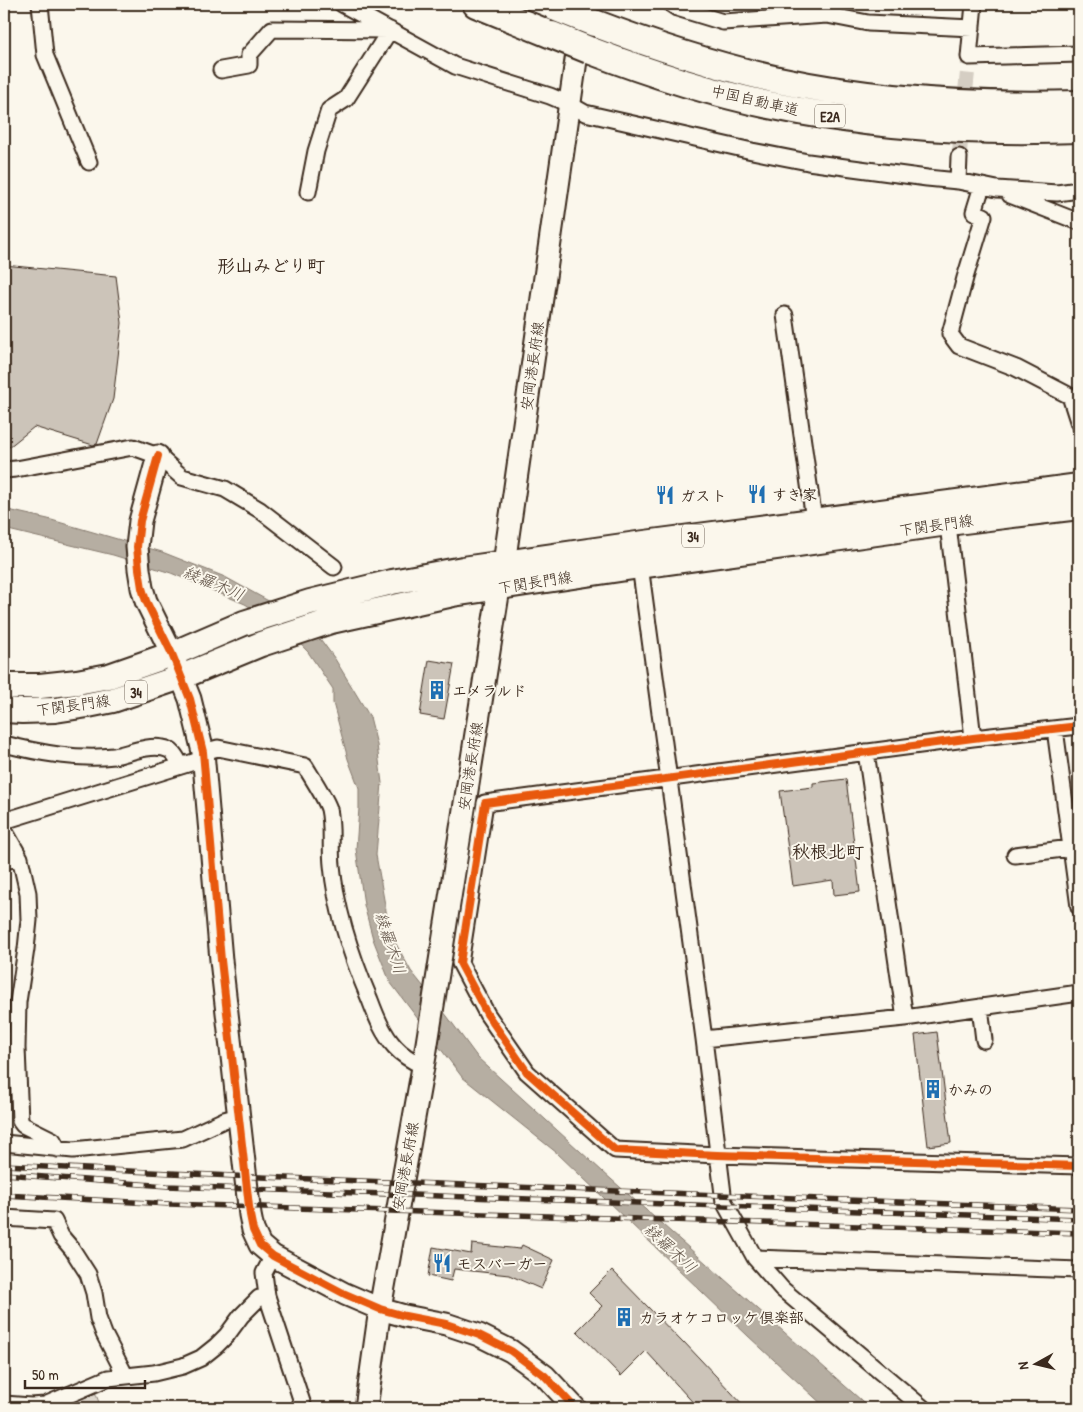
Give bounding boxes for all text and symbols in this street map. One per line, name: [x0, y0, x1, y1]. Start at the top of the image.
street label: 中国自動車道: [709, 80, 801, 120]
road number: E2A: [815, 104, 845, 128]
district label: 形山みどり町: [217, 253, 325, 278]
street label: 安岡港長府線: [515, 320, 549, 412]
restaurant icon: すき家: [746, 483, 768, 505]
restaurant icon: ガスト: [654, 484, 676, 506]
place label: すき家: [772, 484, 817, 505]
place label: ガスト: [680, 485, 727, 506]
street label: 下関長門線: [897, 509, 975, 541]
road number: 34: [682, 524, 704, 548]
water label: 綾羅木川: [180, 560, 248, 606]
street label: 下関長門線: [496, 566, 574, 598]
building icon: エメラルド: [426, 679, 448, 701]
road number: 34: [125, 680, 147, 704]
place label: エメラルド: [452, 680, 526, 701]
street label: 下関長門線: [34, 689, 112, 721]
street label: 安岡港長府線: [453, 720, 487, 812]
district label: 秋根北町: [792, 839, 864, 864]
water label: 綾羅木川: [371, 909, 411, 977]
building icon: かみの: [922, 1078, 944, 1100]
place label: かみの: [948, 1079, 993, 1100]
street label: 安岡港長府線: [387, 1120, 423, 1212]
water label: 綾羅木川: [640, 1218, 702, 1278]
restaurant icon: モスバーガー: [431, 1252, 453, 1274]
place label: モスバーガー: [457, 1253, 547, 1274]
building icon: カラオケコロッケ倶楽部: [613, 1306, 635, 1328]
place label: カラオケコロッケ倶楽部: [639, 1307, 804, 1328]
north arrow: [1010, 1340, 1060, 1390]
scale bar: [25, 1357, 145, 1389]
text: N: [1013, 1360, 1033, 1371]
text: 50 m: [32, 1364, 59, 1385]

